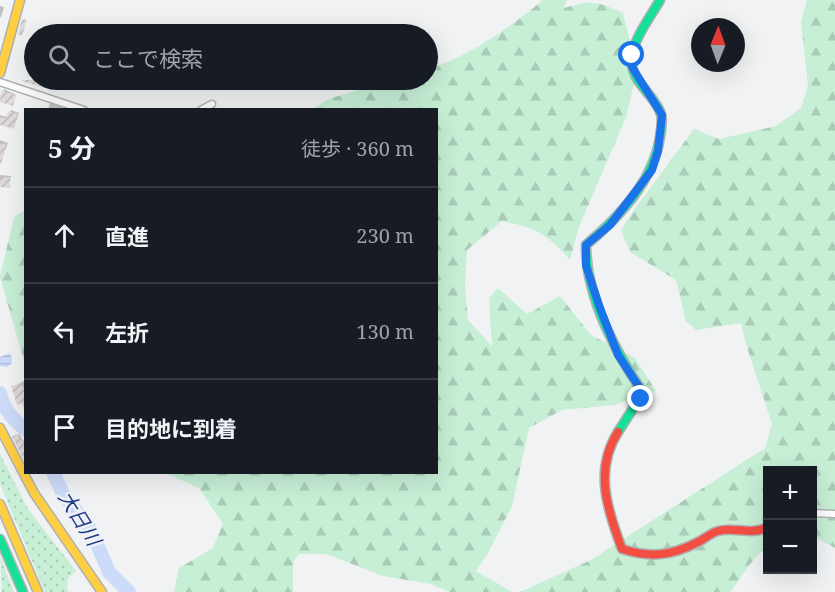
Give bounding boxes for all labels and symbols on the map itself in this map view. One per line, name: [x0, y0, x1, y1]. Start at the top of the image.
north arrow: [691, 18, 745, 72]
route start: [618, 41, 644, 67]
route end: [627, 385, 653, 411]
water label: 大日川: [53, 485, 108, 552]

